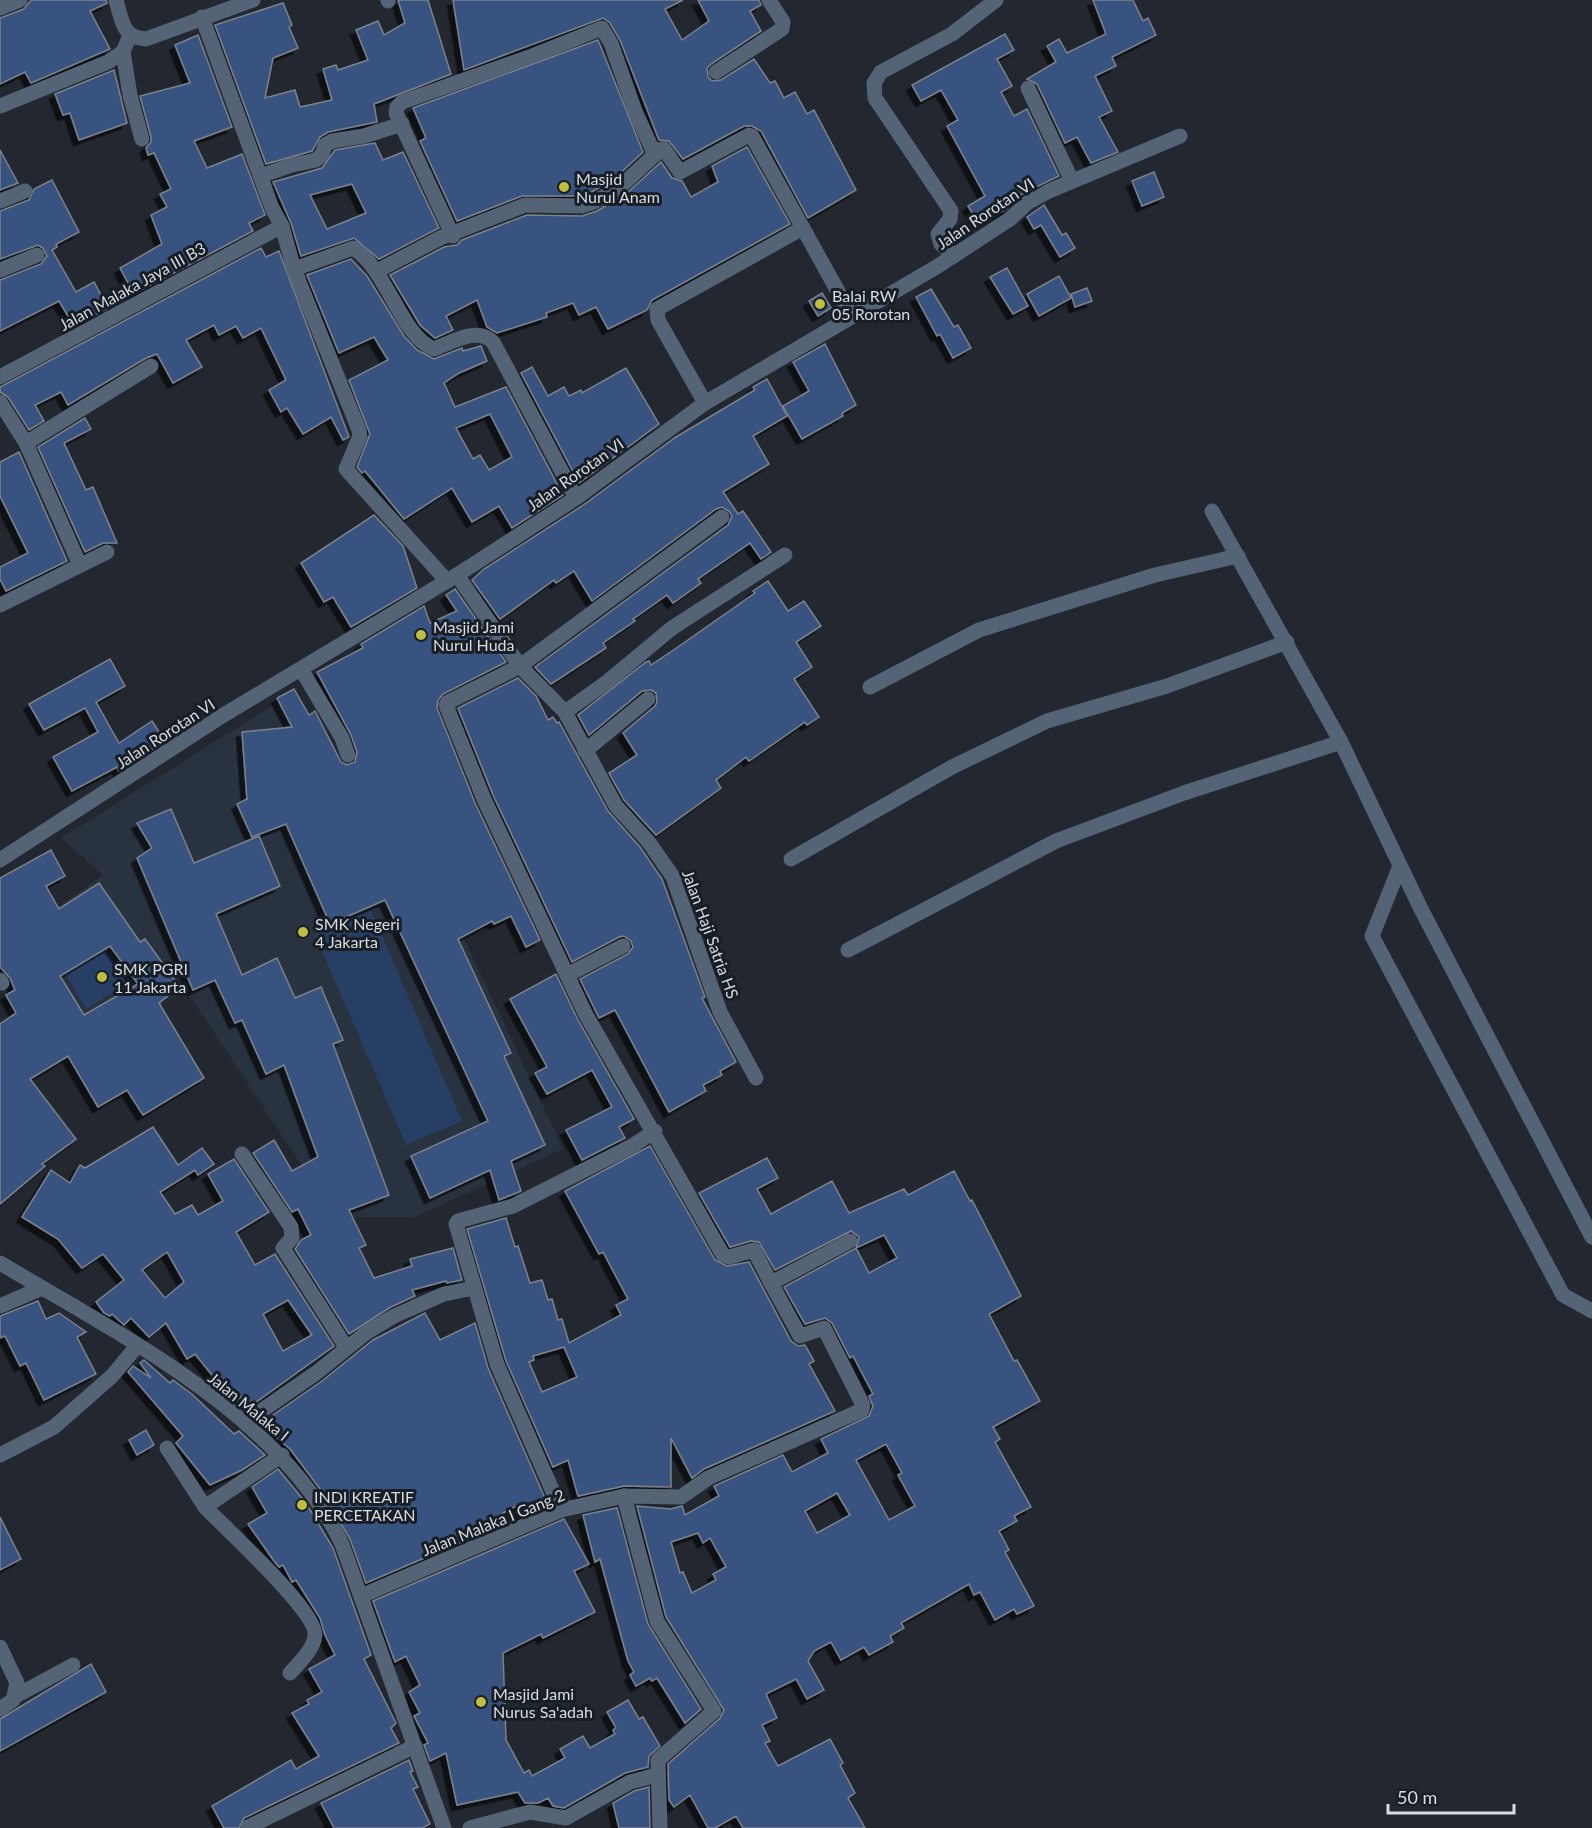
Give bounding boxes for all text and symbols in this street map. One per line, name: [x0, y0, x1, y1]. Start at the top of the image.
place label: Masjid Nurul Anam: [576, 169, 660, 206]
street label: Jalan Rorotan VI: [933, 173, 1037, 253]
marker: Masjid Nurul Anam: [557, 180, 571, 194]
street label: Jalan Malaka Jaya III B3: [55, 238, 209, 334]
place label: Balai RW 05 Rorotan: [832, 286, 910, 323]
marker: Balai RW 05 Rorotan: [813, 297, 827, 311]
street label: Jalan Rorotan VI: [523, 434, 627, 514]
place label: Masjid Jami Nurul Huda: [433, 617, 515, 654]
marker: Masjid Jami Nurul Huda: [414, 628, 428, 642]
street label: Jalan Rorotan VI: [112, 694, 218, 772]
street label: Jalan Haji Satria HS: [679, 867, 743, 1001]
place label: SMK Negeri 4 Jakarta: [315, 914, 400, 951]
marker: SMK Negeri 4 Jakarta: [296, 925, 310, 939]
place label: SMK PGRI 11 Jakarta: [114, 959, 188, 996]
marker: SMK PGRI 11 Jakarta: [95, 970, 109, 984]
street label: Jalan Malaka I: [205, 1368, 293, 1444]
street label: Jalan Malaka I Gang 2: [419, 1485, 567, 1559]
place label: INDI KREATIF PERCETAKAN: [314, 1487, 416, 1524]
marker: INDI KREATIF PERCETAKAN: [295, 1498, 309, 1512]
place label: Masjid Jami Nurus Sa'adah: [493, 1684, 593, 1721]
marker: Masjid Jami Nurus Sa'adah: [474, 1695, 488, 1709]
scale bar: [1388, 1777, 1514, 1815]
text: 50 m: [1397, 1786, 1437, 1808]

